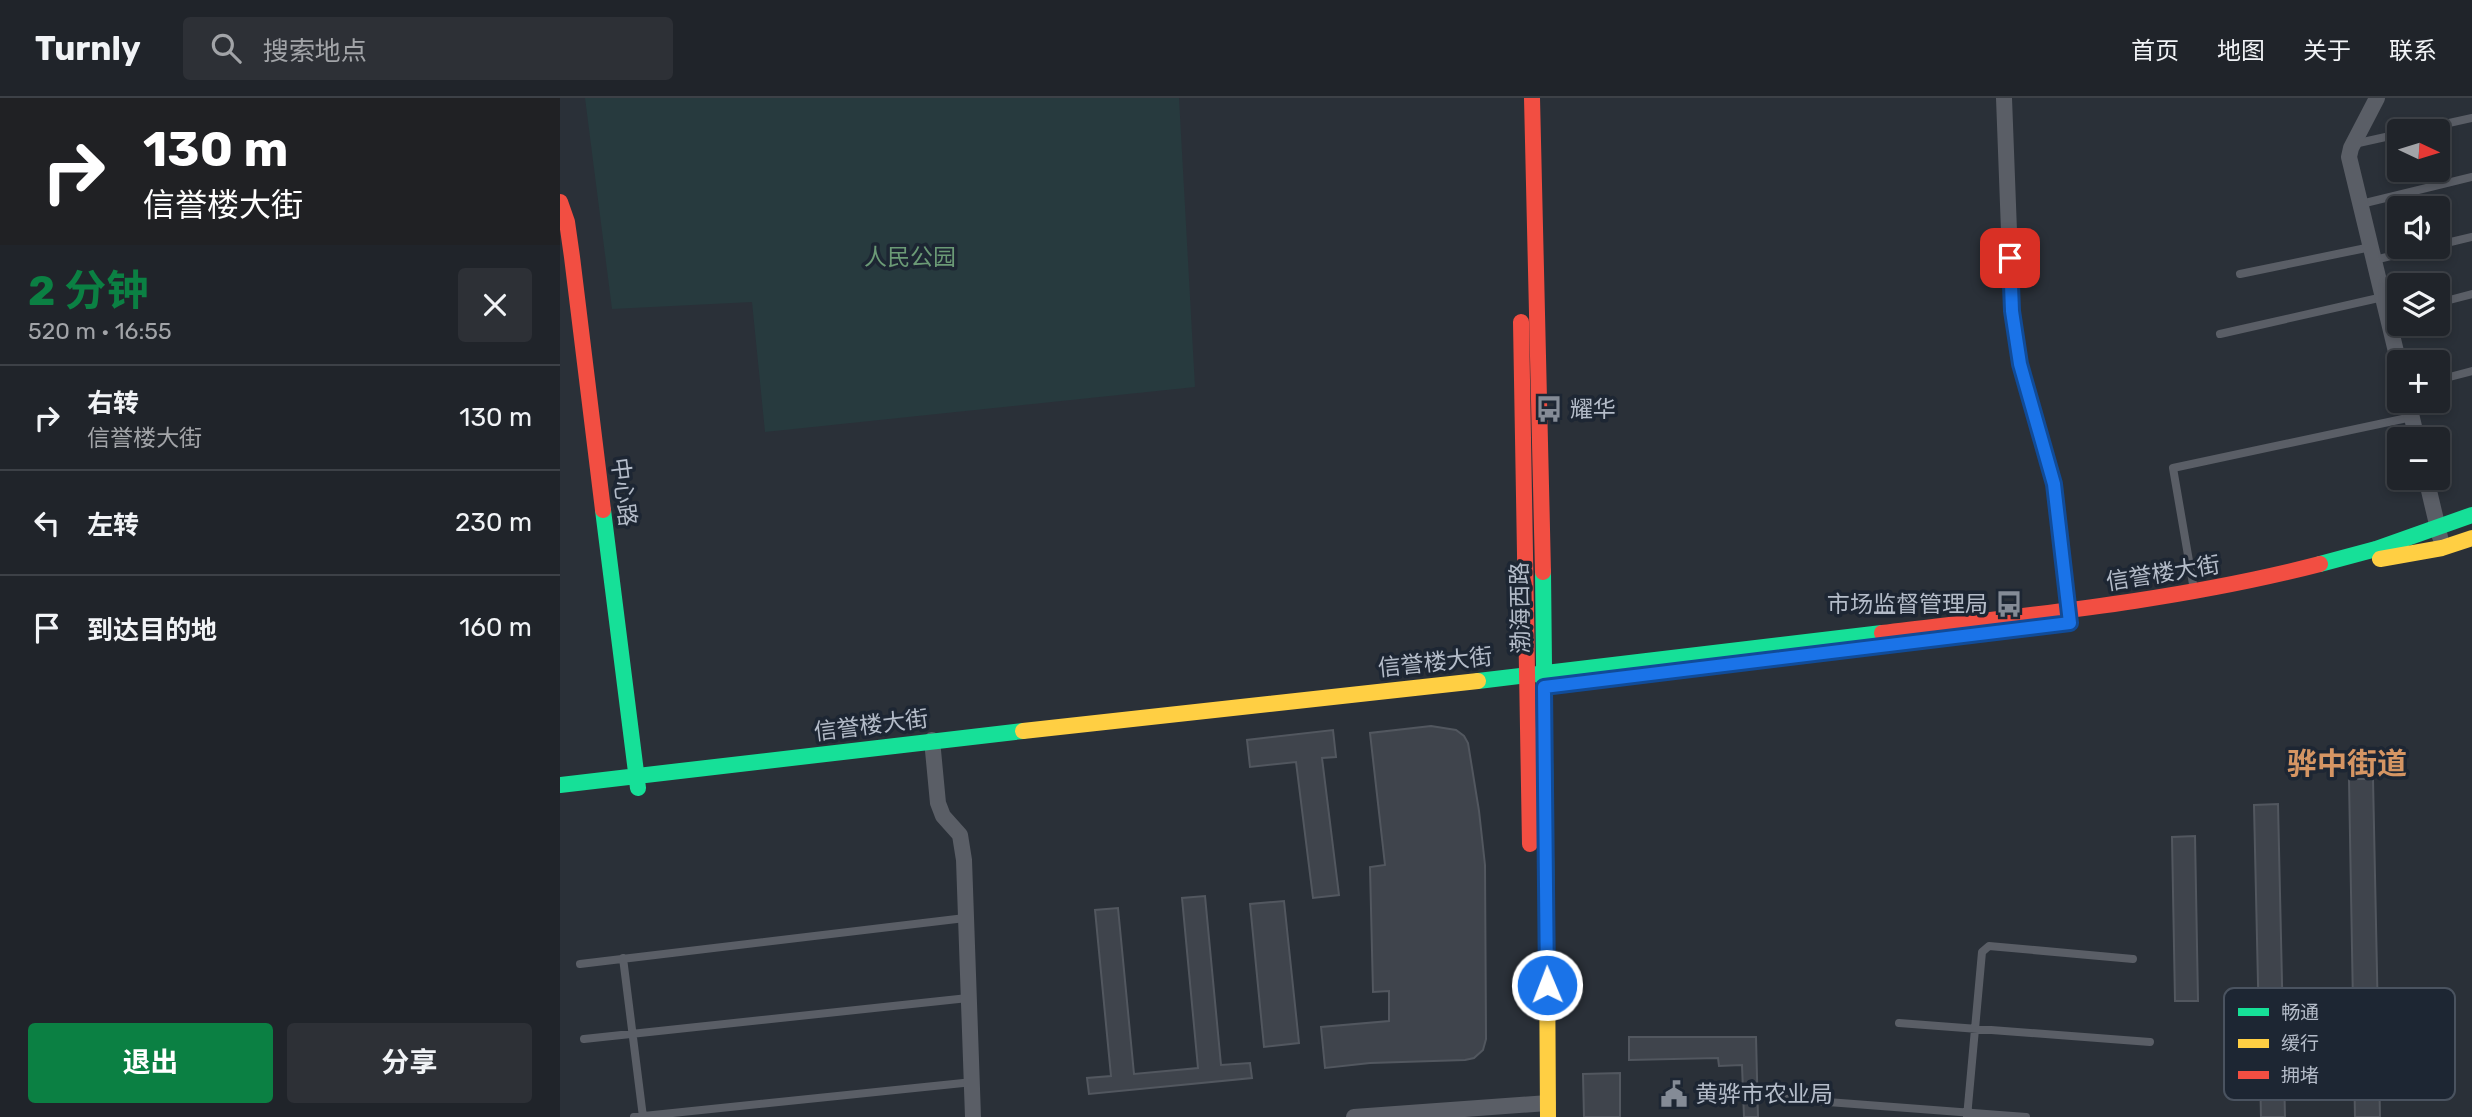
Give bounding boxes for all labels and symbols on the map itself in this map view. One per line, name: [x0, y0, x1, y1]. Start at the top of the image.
north arrow: [2387, 119, 2450, 182]
pin: [1980, 228, 2040, 288]
park label: 人民公园: [864, 243, 956, 271]
bus stop icon: 耀华: [1534, 394, 1564, 424]
place label: 耀华: [1570, 395, 1616, 423]
street label: 中心路: [606, 456, 642, 528]
street label: 信誉楼大街: [2104, 550, 2222, 596]
street label: 渤海西路: [1505, 562, 1535, 654]
bus stop icon: 市场监督管理局: [1994, 589, 2024, 619]
place label: 市场监督管理局: [1827, 590, 1988, 618]
street label: 信誉楼大街: [1376, 642, 1494, 682]
street label: 信誉楼大街: [812, 704, 930, 746]
district label: 骅中街道: [2287, 746, 2407, 782]
position arrow: [1510, 948, 1584, 1022]
legend: [2224, 988, 2455, 1100]
text: 畅通: [2281, 1001, 2319, 1024]
text: 缓行: [2281, 1032, 2319, 1055]
text: 拥堵: [2281, 1064, 2319, 1087]
public building icon: 黄骅市农业局: [1659, 1079, 1689, 1109]
place label: 黄骅市农业局: [1695, 1080, 1833, 1108]

